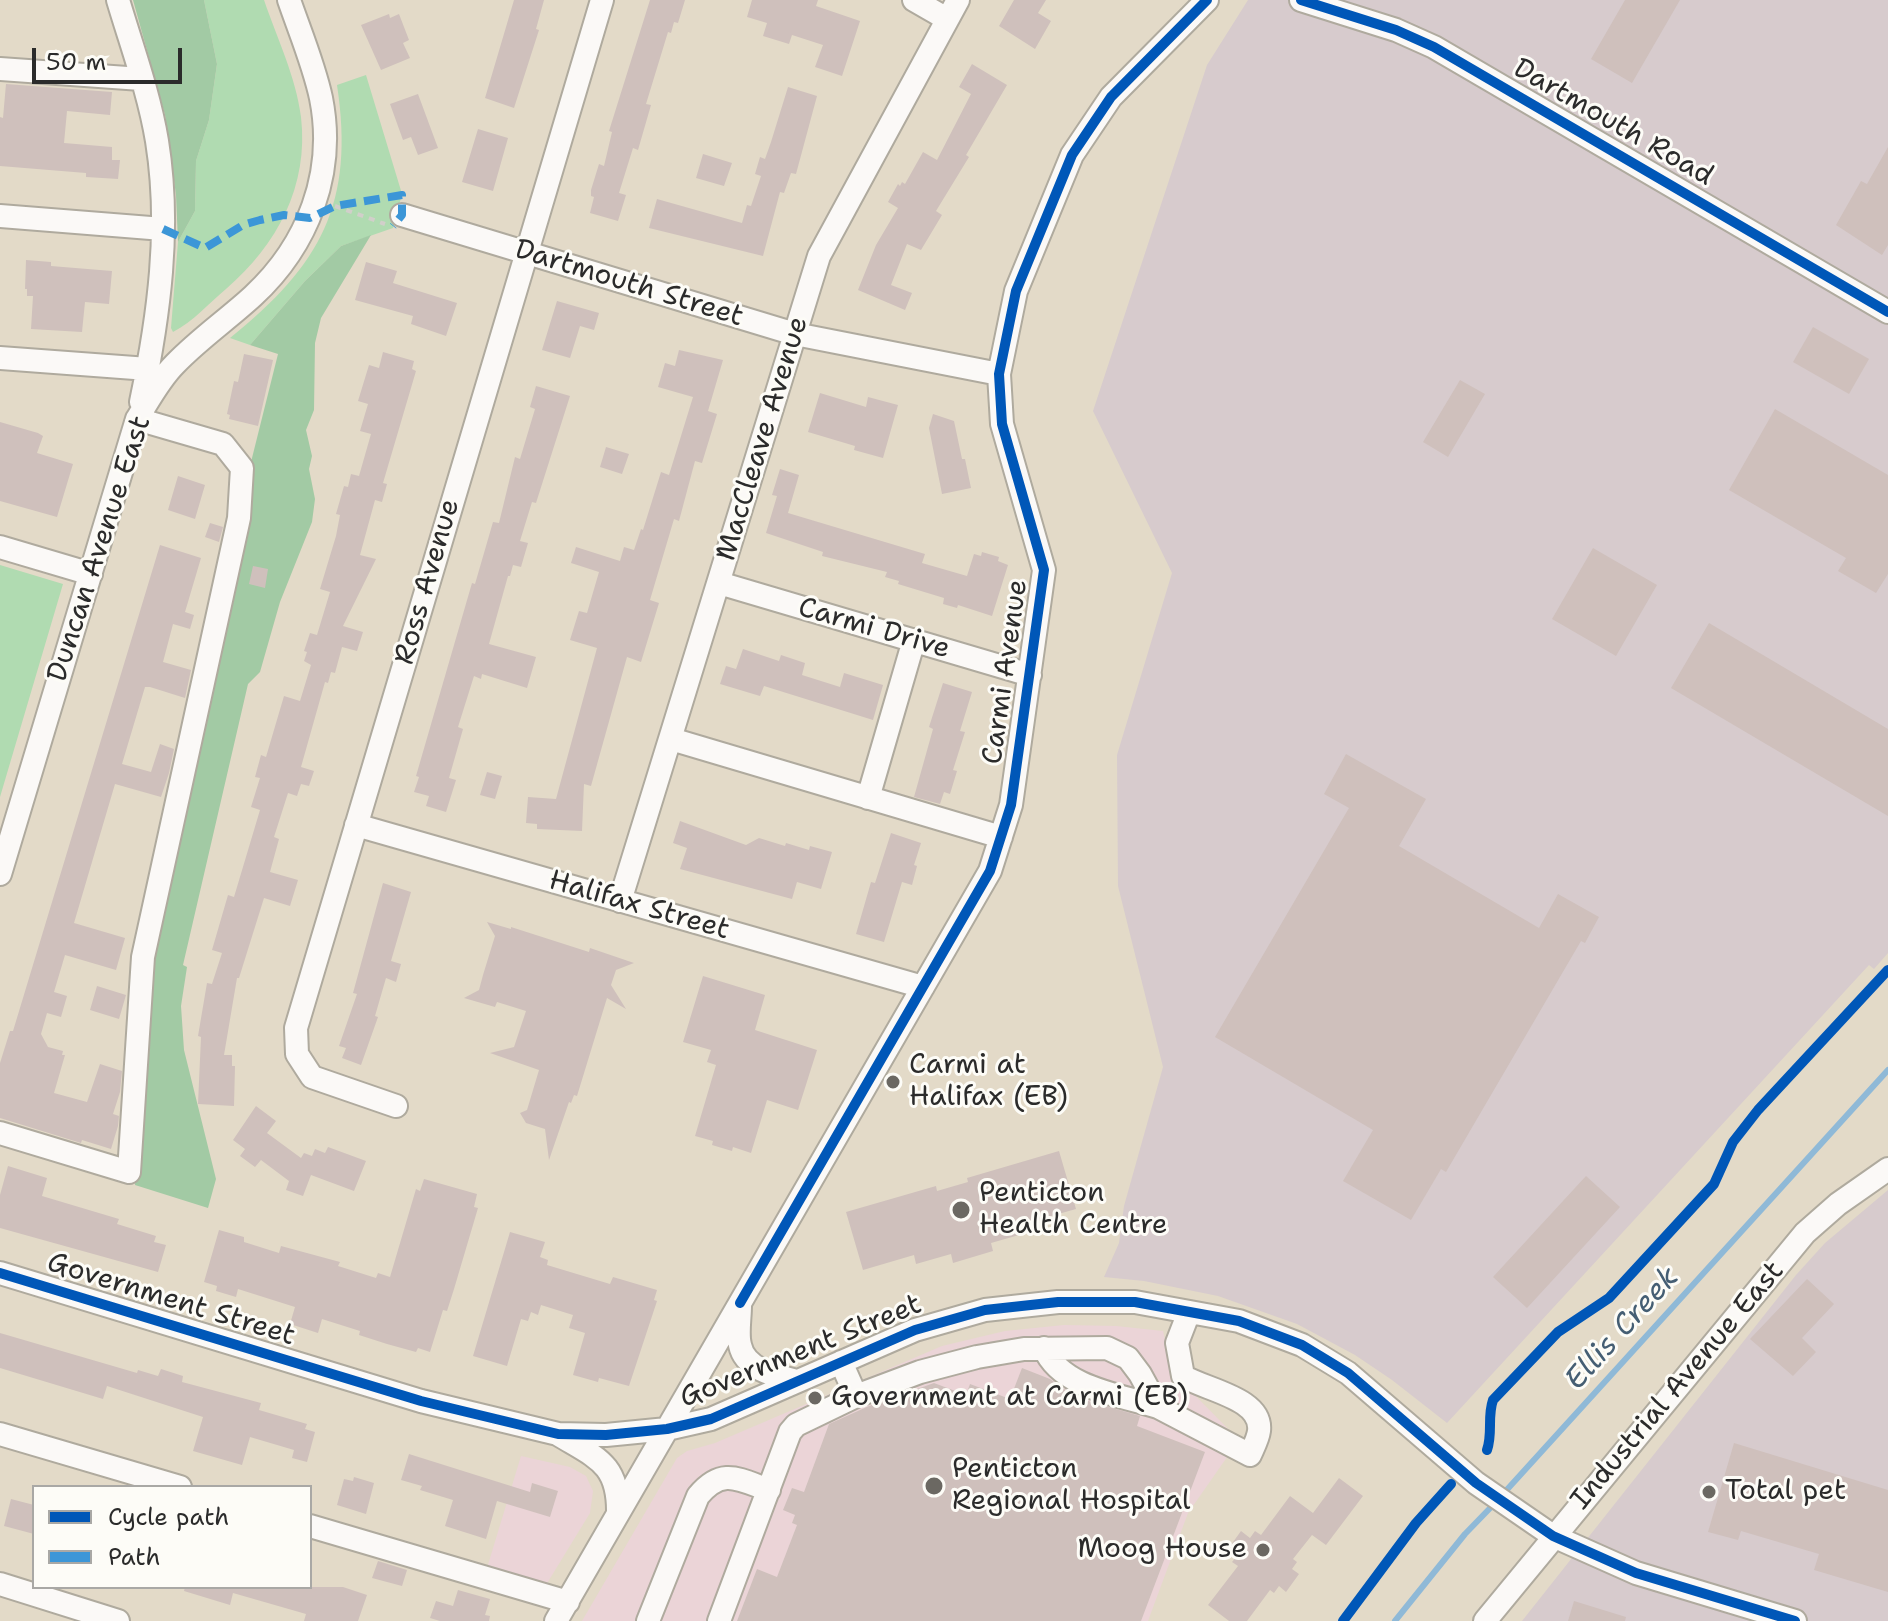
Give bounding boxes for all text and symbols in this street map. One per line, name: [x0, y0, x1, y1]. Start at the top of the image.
scale bar: [36, 32, 186, 82]
text: 50 m: [46, 46, 106, 78]
street label: Dartmouth Road: [1507, 52, 1719, 194]
street label: Dartmouth Street: [511, 233, 747, 335]
street label: MacCleave Avenue: [710, 313, 816, 565]
street label: Duncan Avenue East: [41, 412, 159, 686]
street label: Ross Avenue: [388, 495, 468, 669]
street label: Carmi Avenue: [976, 577, 1036, 767]
street label: Carmi Drive: [794, 591, 954, 667]
street label: Halifax Street: [545, 864, 733, 948]
place label: Carmi at Halifax (EB): [909, 1049, 1068, 1115]
marker: Carmi at Halifax (EB): [884, 1073, 902, 1091]
place label: Penticton Health Centre: [979, 1177, 1167, 1243]
marker: Penticton Health Centre: [950, 1199, 972, 1221]
street label: Government Street: [43, 1246, 299, 1354]
street label: Industrial Avenue East: [1564, 1255, 1792, 1517]
water label: Ellis Creek: [1558, 1260, 1688, 1398]
street label: Government Street: [675, 1288, 927, 1416]
place label: Government at Carmi (EB): [831, 1381, 1188, 1415]
marker: Government at Carmi (EB): [806, 1389, 824, 1407]
place label: Penticton Regional Hospital: [952, 1453, 1191, 1519]
marker: Penticton Regional Hospital: [923, 1475, 945, 1497]
place label: Total pet: [1725, 1475, 1846, 1509]
marker: Total pet: [1700, 1483, 1718, 1501]
legend: [32, 1485, 312, 1589]
text: Cycle path: [108, 1501, 229, 1533]
place label: Moog House: [1077, 1533, 1247, 1567]
text: Path: [108, 1541, 160, 1573]
marker: Moog House: [1254, 1541, 1272, 1559]

